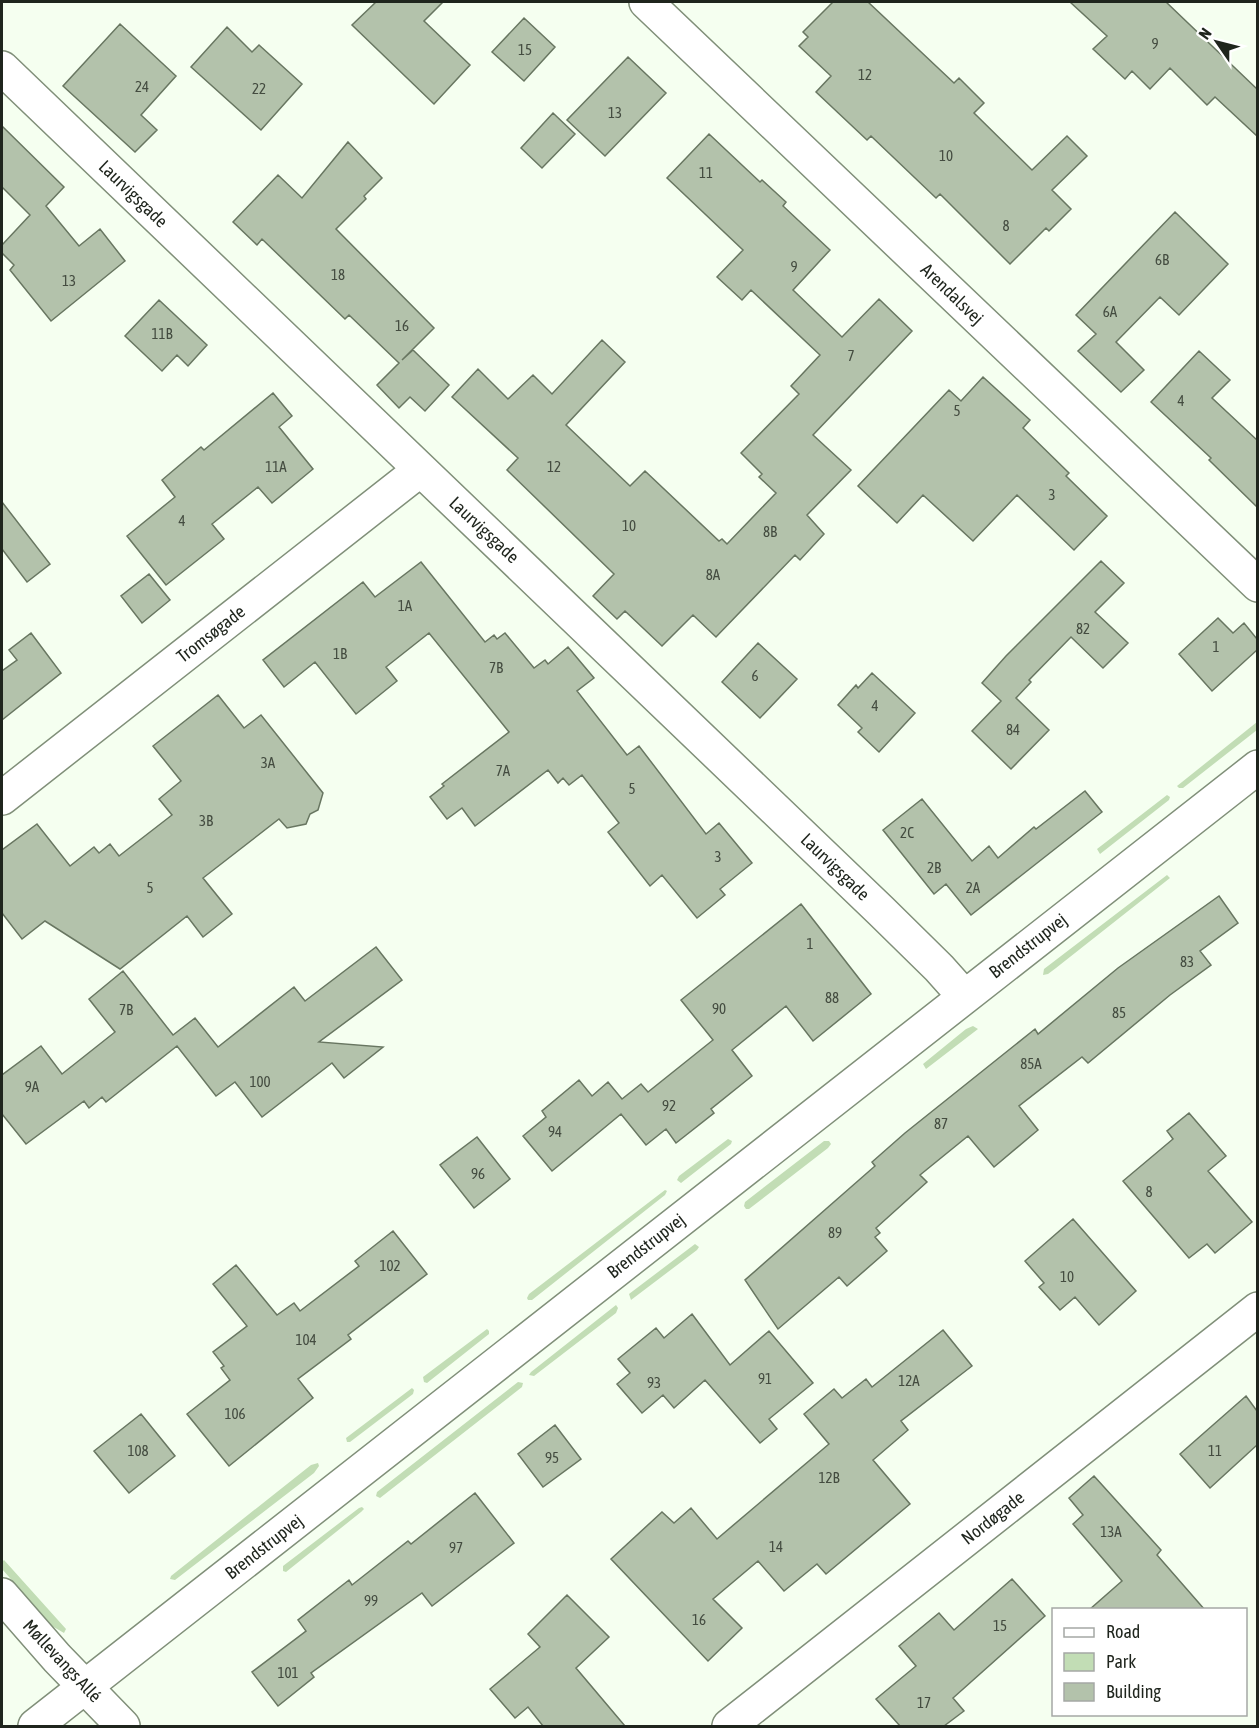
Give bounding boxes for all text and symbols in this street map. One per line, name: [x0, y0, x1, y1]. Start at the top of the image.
north arrow: [1187, 12, 1247, 72]
text: N: [1195, 24, 1215, 42]
house number: 9: [1151, 35, 1159, 52]
house number: 15: [518, 41, 532, 58]
house number: 12: [858, 66, 872, 83]
house number: 24: [135, 78, 149, 95]
house number: 22: [252, 80, 266, 97]
house number: 13: [608, 104, 622, 121]
house number: 10: [939, 147, 953, 164]
street label: Laurvigsgade: [95, 156, 172, 232]
house number: 11: [699, 164, 713, 181]
house number: 8: [1002, 217, 1010, 234]
house number: 6B: [1155, 251, 1169, 268]
house number: 9: [790, 258, 798, 275]
street label: Arendalsvej: [917, 259, 988, 328]
house number: 18: [331, 266, 345, 283]
house number: 13: [62, 272, 76, 289]
house number: 6A: [1103, 303, 1118, 320]
house number: 16: [395, 317, 409, 334]
house number: 11B: [151, 325, 173, 342]
house number: 7: [847, 347, 855, 364]
house number: 4: [1177, 392, 1185, 409]
house number: 5: [953, 402, 961, 419]
house number: 11A: [265, 458, 287, 475]
house number: 12: [547, 458, 561, 475]
house number: 3: [1048, 486, 1056, 503]
street label: Laurvigsgade: [445, 492, 523, 567]
house number: 4: [178, 512, 186, 529]
house number: 10: [622, 517, 636, 534]
house number: 8B: [763, 523, 777, 540]
house number: 8A: [706, 566, 721, 583]
house number: 1A: [398, 597, 413, 614]
street label: Tromsøgade: [172, 600, 249, 667]
house number: 82: [1076, 620, 1090, 637]
house number: 1: [1212, 638, 1220, 655]
house number: 1B: [333, 645, 347, 662]
house number: 7B: [489, 659, 503, 676]
house number: 6: [751, 667, 759, 684]
house number: 4: [871, 697, 879, 714]
house number: 84: [1006, 721, 1020, 738]
house number: 3A: [261, 754, 276, 771]
house number: 7A: [496, 762, 511, 779]
house number: 5: [628, 780, 636, 797]
house number: 3B: [199, 812, 213, 829]
house number: 2C: [900, 824, 914, 841]
street label: Laurvigsgade: [797, 829, 874, 905]
house number: 3: [714, 848, 722, 865]
house number: 2B: [927, 859, 941, 876]
house number: 5: [146, 879, 154, 896]
house number: 2A: [966, 879, 981, 896]
street label: Brendstrupvej: [985, 909, 1071, 982]
house number: 1: [806, 935, 814, 952]
house number: 83: [1180, 953, 1194, 970]
house number: 88: [825, 989, 839, 1006]
house number: 90: [712, 1000, 726, 1017]
house number: 7B: [119, 1001, 133, 1018]
house number: 85: [1112, 1004, 1126, 1021]
house number: 85A: [1020, 1055, 1042, 1072]
house number: 100: [249, 1073, 271, 1090]
house number: 9A: [25, 1078, 40, 1095]
house number: 92: [662, 1097, 676, 1114]
house number: 87: [934, 1115, 948, 1132]
house number: 94: [548, 1123, 562, 1140]
house number: 96: [471, 1165, 485, 1182]
house number: 8: [1145, 1183, 1153, 1200]
street label: Brendstrupvej: [603, 1209, 689, 1282]
house number: 89: [828, 1224, 842, 1241]
house number: 102: [379, 1257, 401, 1274]
house number: 10: [1060, 1268, 1074, 1285]
house number: 104: [295, 1331, 317, 1348]
house number: 91: [758, 1370, 772, 1387]
house number: 12A: [898, 1372, 920, 1389]
house number: 93: [647, 1374, 661, 1391]
house number: 106: [224, 1405, 246, 1422]
house number: 108: [127, 1442, 149, 1459]
house number: 11: [1208, 1442, 1222, 1459]
house number: 95: [545, 1449, 559, 1466]
house number: 12B: [818, 1469, 840, 1486]
street label: Nordøgade: [957, 1487, 1028, 1549]
street label: Brendstrupvej: [221, 1510, 307, 1583]
house number: 13A: [1100, 1523, 1122, 1540]
house number: 14: [769, 1538, 783, 1555]
house number: 97: [449, 1539, 463, 1556]
house number: 99: [364, 1592, 378, 1609]
legend: [1052, 1608, 1247, 1716]
house number: 16: [692, 1611, 706, 1628]
street label: Møllevangs Allé: [19, 1615, 106, 1706]
house number: 15: [993, 1617, 1007, 1634]
text: Road: [1106, 1621, 1140, 1642]
text: Park: [1106, 1651, 1136, 1672]
house number: 101: [277, 1664, 299, 1681]
text: Building: [1106, 1681, 1161, 1702]
house number: 17: [917, 1694, 931, 1711]

